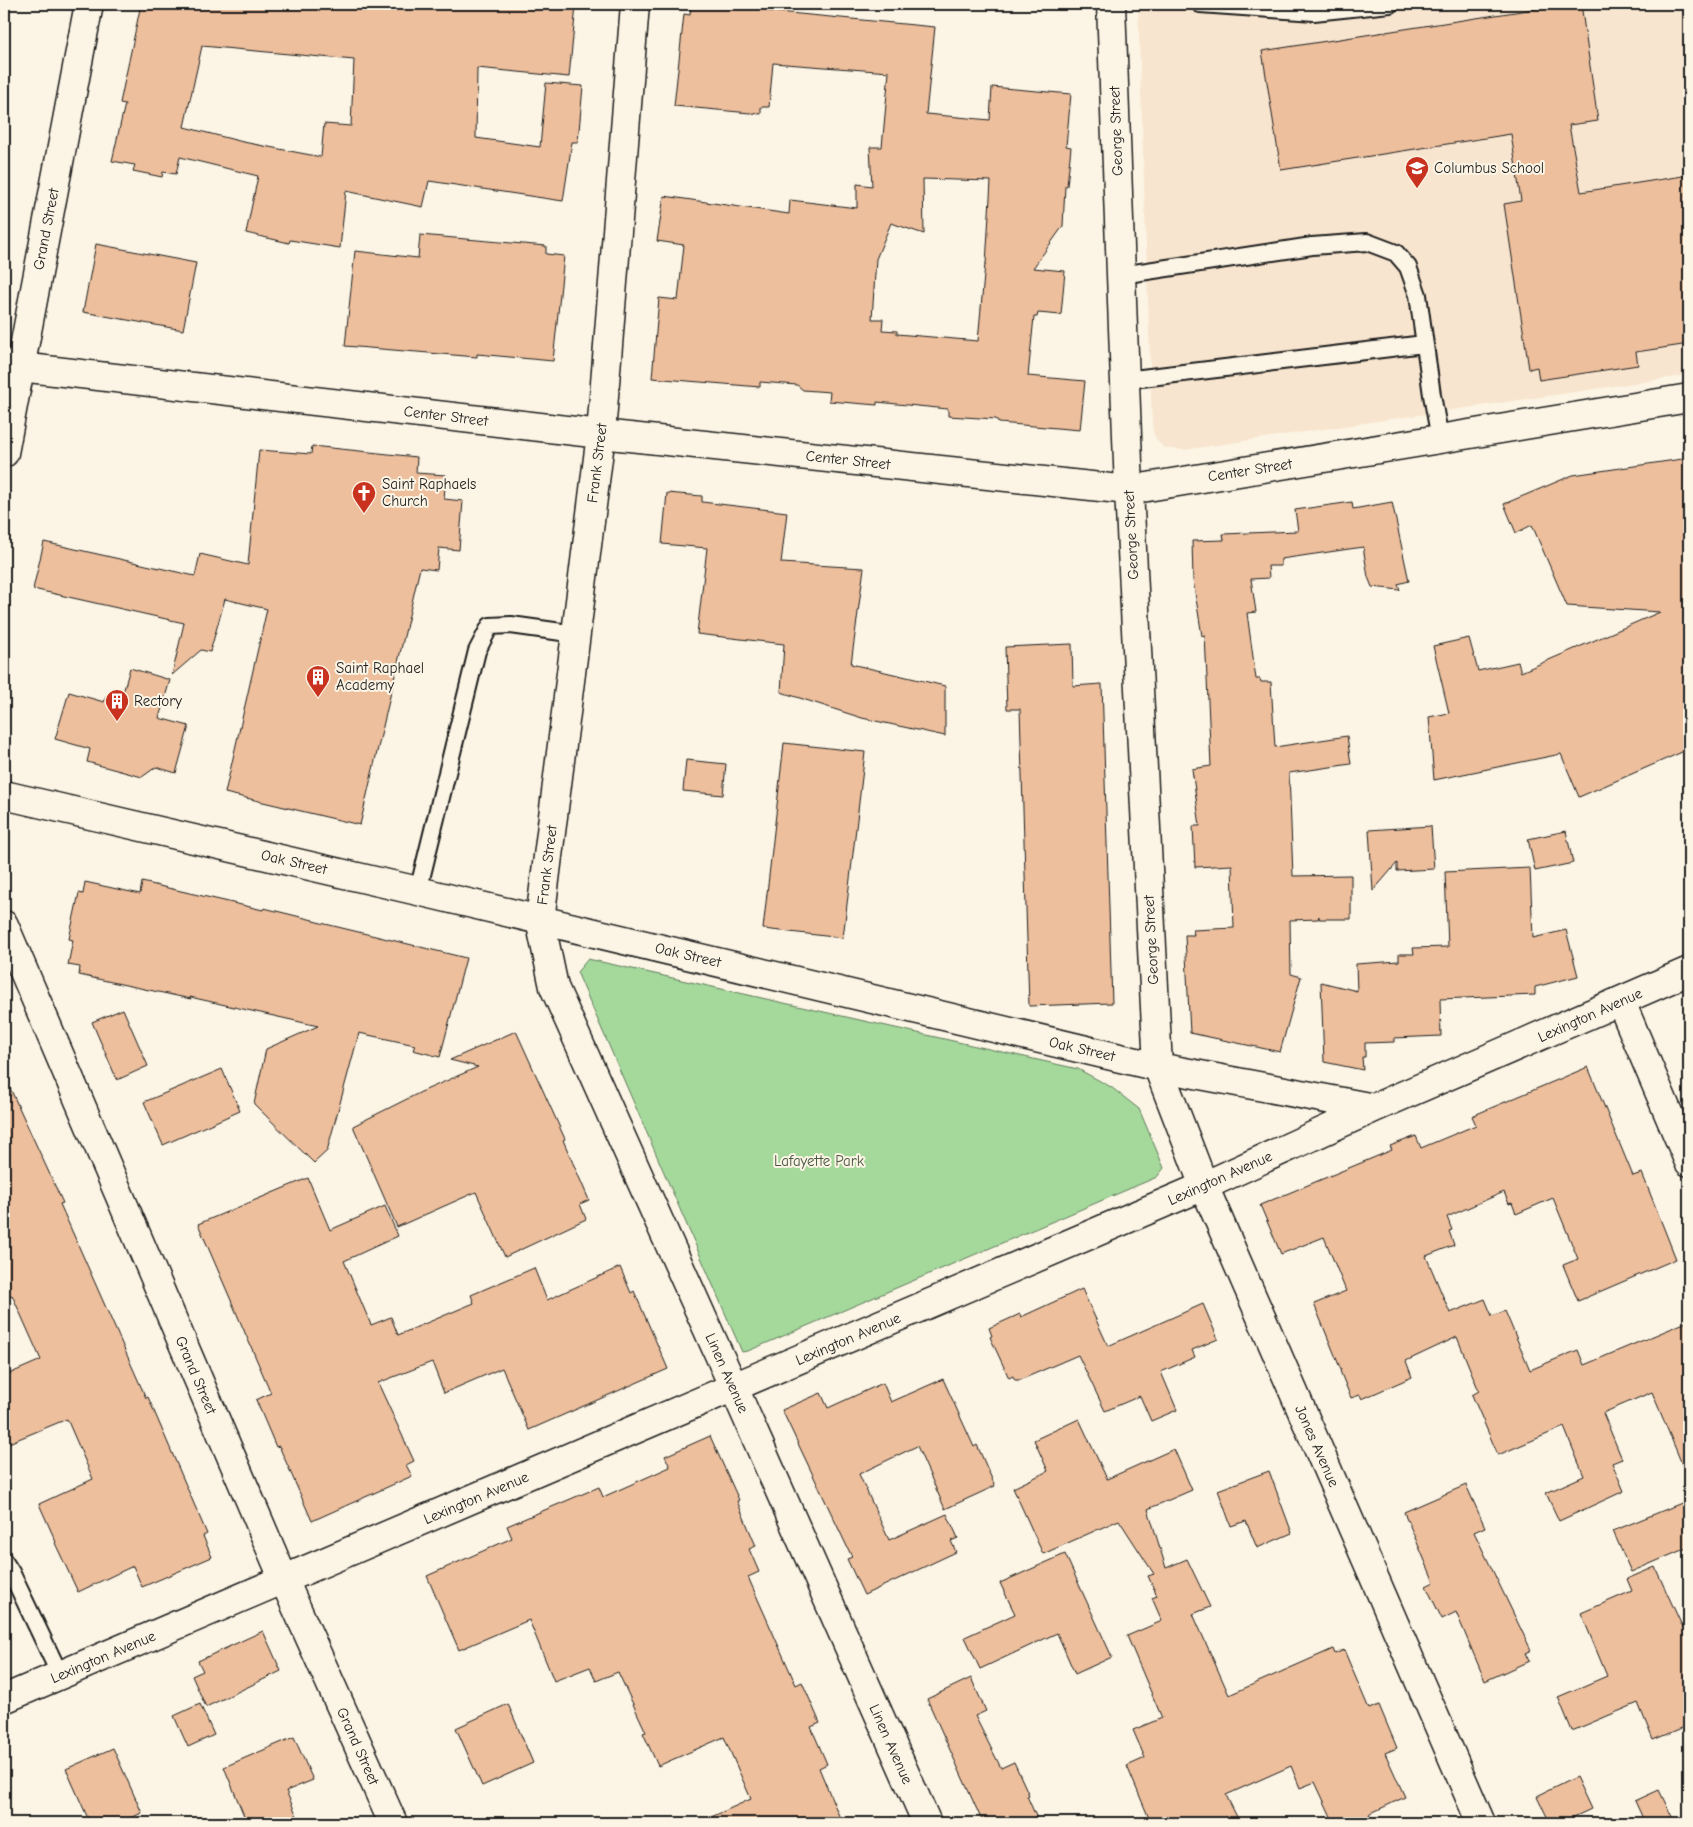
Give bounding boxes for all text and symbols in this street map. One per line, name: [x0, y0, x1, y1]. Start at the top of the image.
street label: George Street: [1105, 85, 1127, 176]
school or university icon: Columbus School: [1404, 155, 1430, 189]
place label: Columbus School: [1434, 159, 1544, 177]
street label: Grand Street: [29, 186, 63, 271]
street label: Center Street: [403, 402, 490, 430]
street label: Frank Street: [583, 421, 611, 504]
street label: Center Street: [805, 447, 892, 473]
street label: Center Street: [1207, 454, 1294, 486]
place label: Saint Raphaels Church: [382, 475, 476, 510]
church icon: Saint Raphaels Church: [351, 480, 377, 514]
street label: George Street: [1120, 489, 1142, 580]
place label: Saint Raphael Academy: [336, 659, 424, 694]
building icon: Saint Raphael Academy: [305, 664, 331, 698]
building icon: Rectory: [104, 688, 130, 722]
place label: Rectory: [134, 692, 182, 710]
street label: Frank Street: [533, 823, 561, 906]
street label: Oak Street: [259, 846, 329, 878]
street label: George Street: [1140, 894, 1162, 985]
street label: Oak Street: [653, 939, 723, 971]
street label: Lexington Avenue: [1535, 984, 1645, 1046]
street label: Oak Street: [1047, 1033, 1117, 1065]
street label: Lexington Avenue: [1165, 1147, 1275, 1209]
park label: Lafayette Park: [774, 1152, 865, 1170]
street label: Lexington Avenue: [793, 1309, 904, 1369]
street label: Linen Avenue: [701, 1330, 753, 1416]
street label: Grand Street: [172, 1333, 221, 1417]
street label: Jones Avenue: [1291, 1402, 1343, 1490]
street label: Lexington Avenue: [421, 1468, 532, 1528]
street label: Lexington Avenue: [48, 1627, 159, 1687]
street label: Linen Avenue: [865, 1701, 917, 1787]
street label: Grand Street: [333, 1704, 383, 1788]

